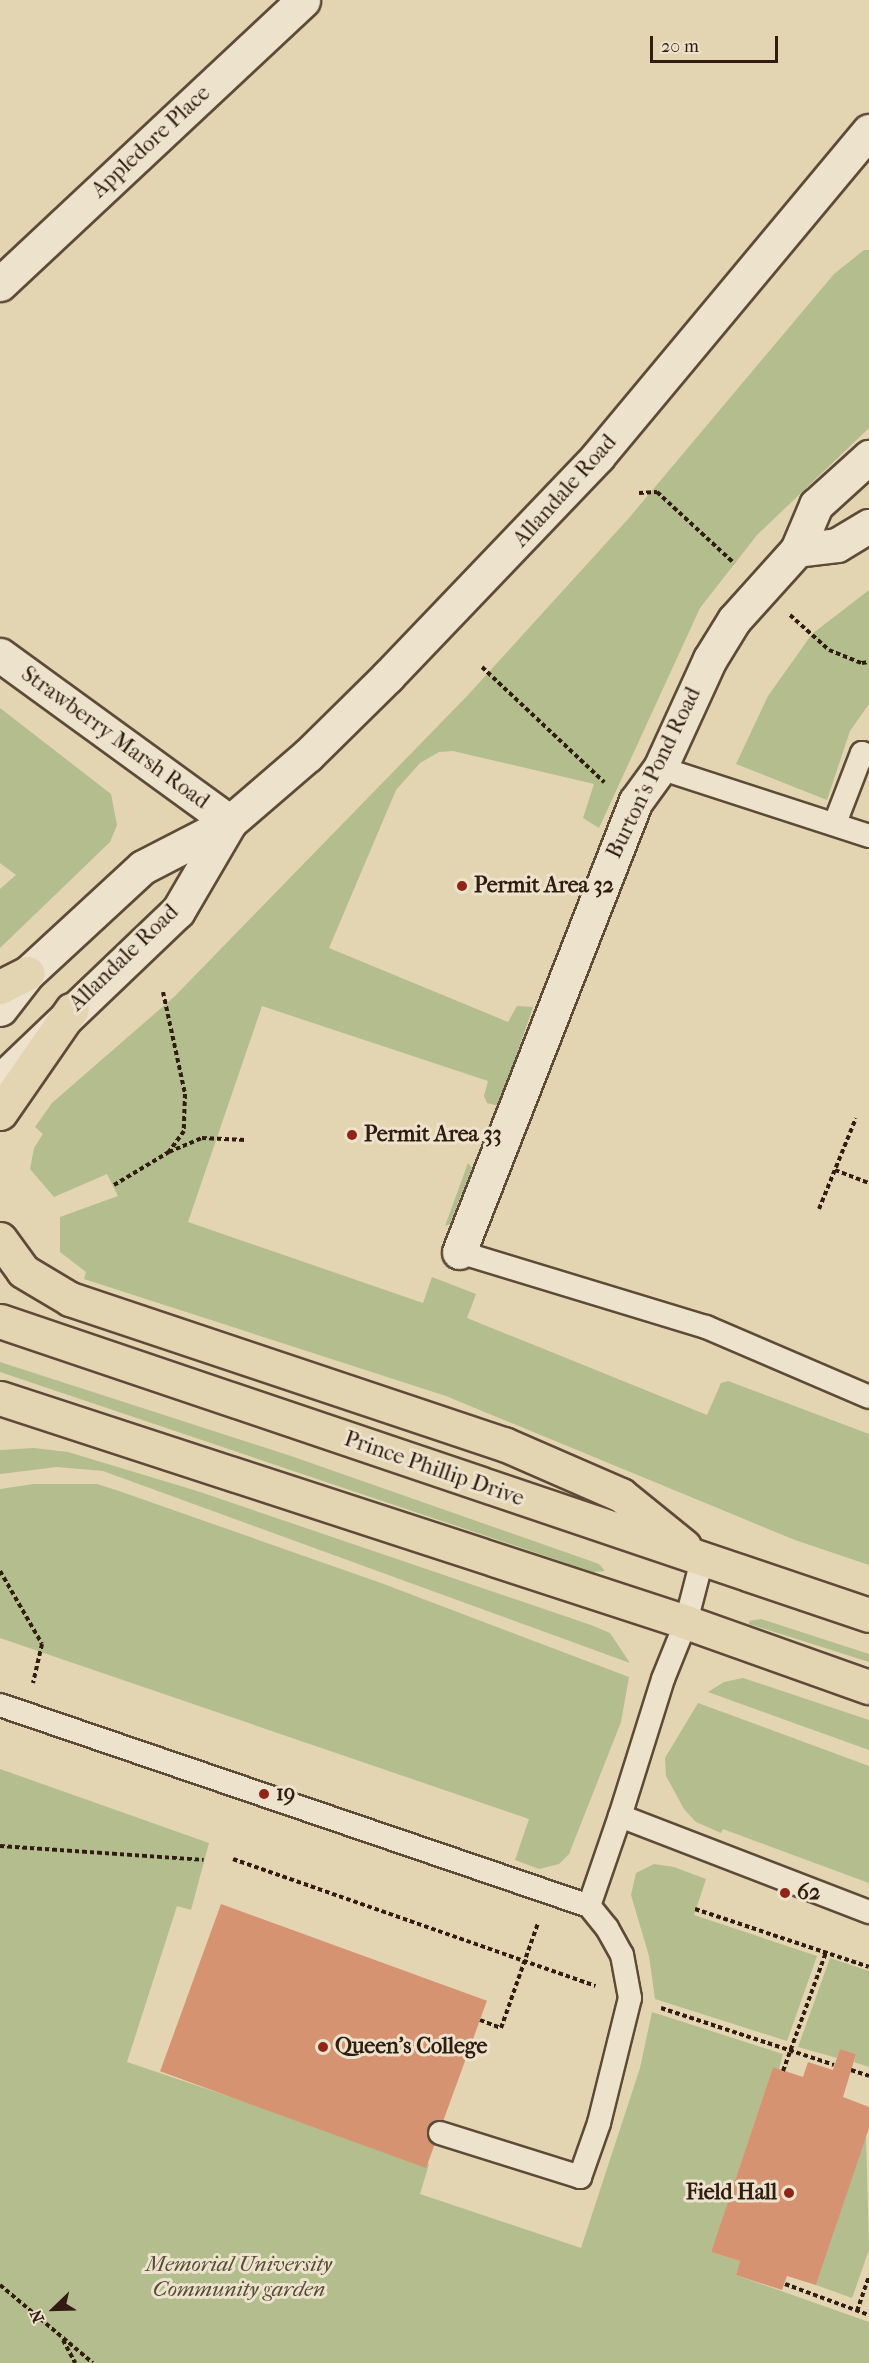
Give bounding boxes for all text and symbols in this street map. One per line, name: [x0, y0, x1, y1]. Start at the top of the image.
scale bar: [653, 24, 780, 62]
text: 20 m: [661, 36, 699, 57]
street label: Appledore Place: [86, 80, 216, 204]
street label: Allandale Road: [508, 429, 622, 553]
street label: Strawberry Marsh Road: [16, 661, 214, 815]
street label: Burton's Pond Road: [601, 683, 707, 863]
place label: Permit Area 32: [474, 873, 614, 899]
marker: Permit Area 32: [455, 879, 469, 893]
street label: Allandale Road: [64, 899, 184, 1017]
place label: Permit Area 33: [364, 1122, 502, 1148]
marker: Permit Area 33: [345, 1128, 359, 1142]
street label: Prince Phillip Drive: [341, 1426, 527, 1512]
place label: 19: [276, 1781, 295, 1807]
marker: 19: [257, 1787, 271, 1801]
place label: 62: [797, 1880, 820, 1906]
marker: 62: [778, 1886, 792, 1900]
place label: Queen's College: [335, 2034, 487, 2060]
marker: Queen's College: [316, 2040, 330, 2054]
place label: Field Hall: [686, 2180, 777, 2206]
marker: Field Hall: [782, 2186, 796, 2200]
park label: Memorial University Community garden: [146, 2251, 332, 2302]
north arrow: [24, 2279, 84, 2339]
text: N: [26, 2307, 48, 2326]

